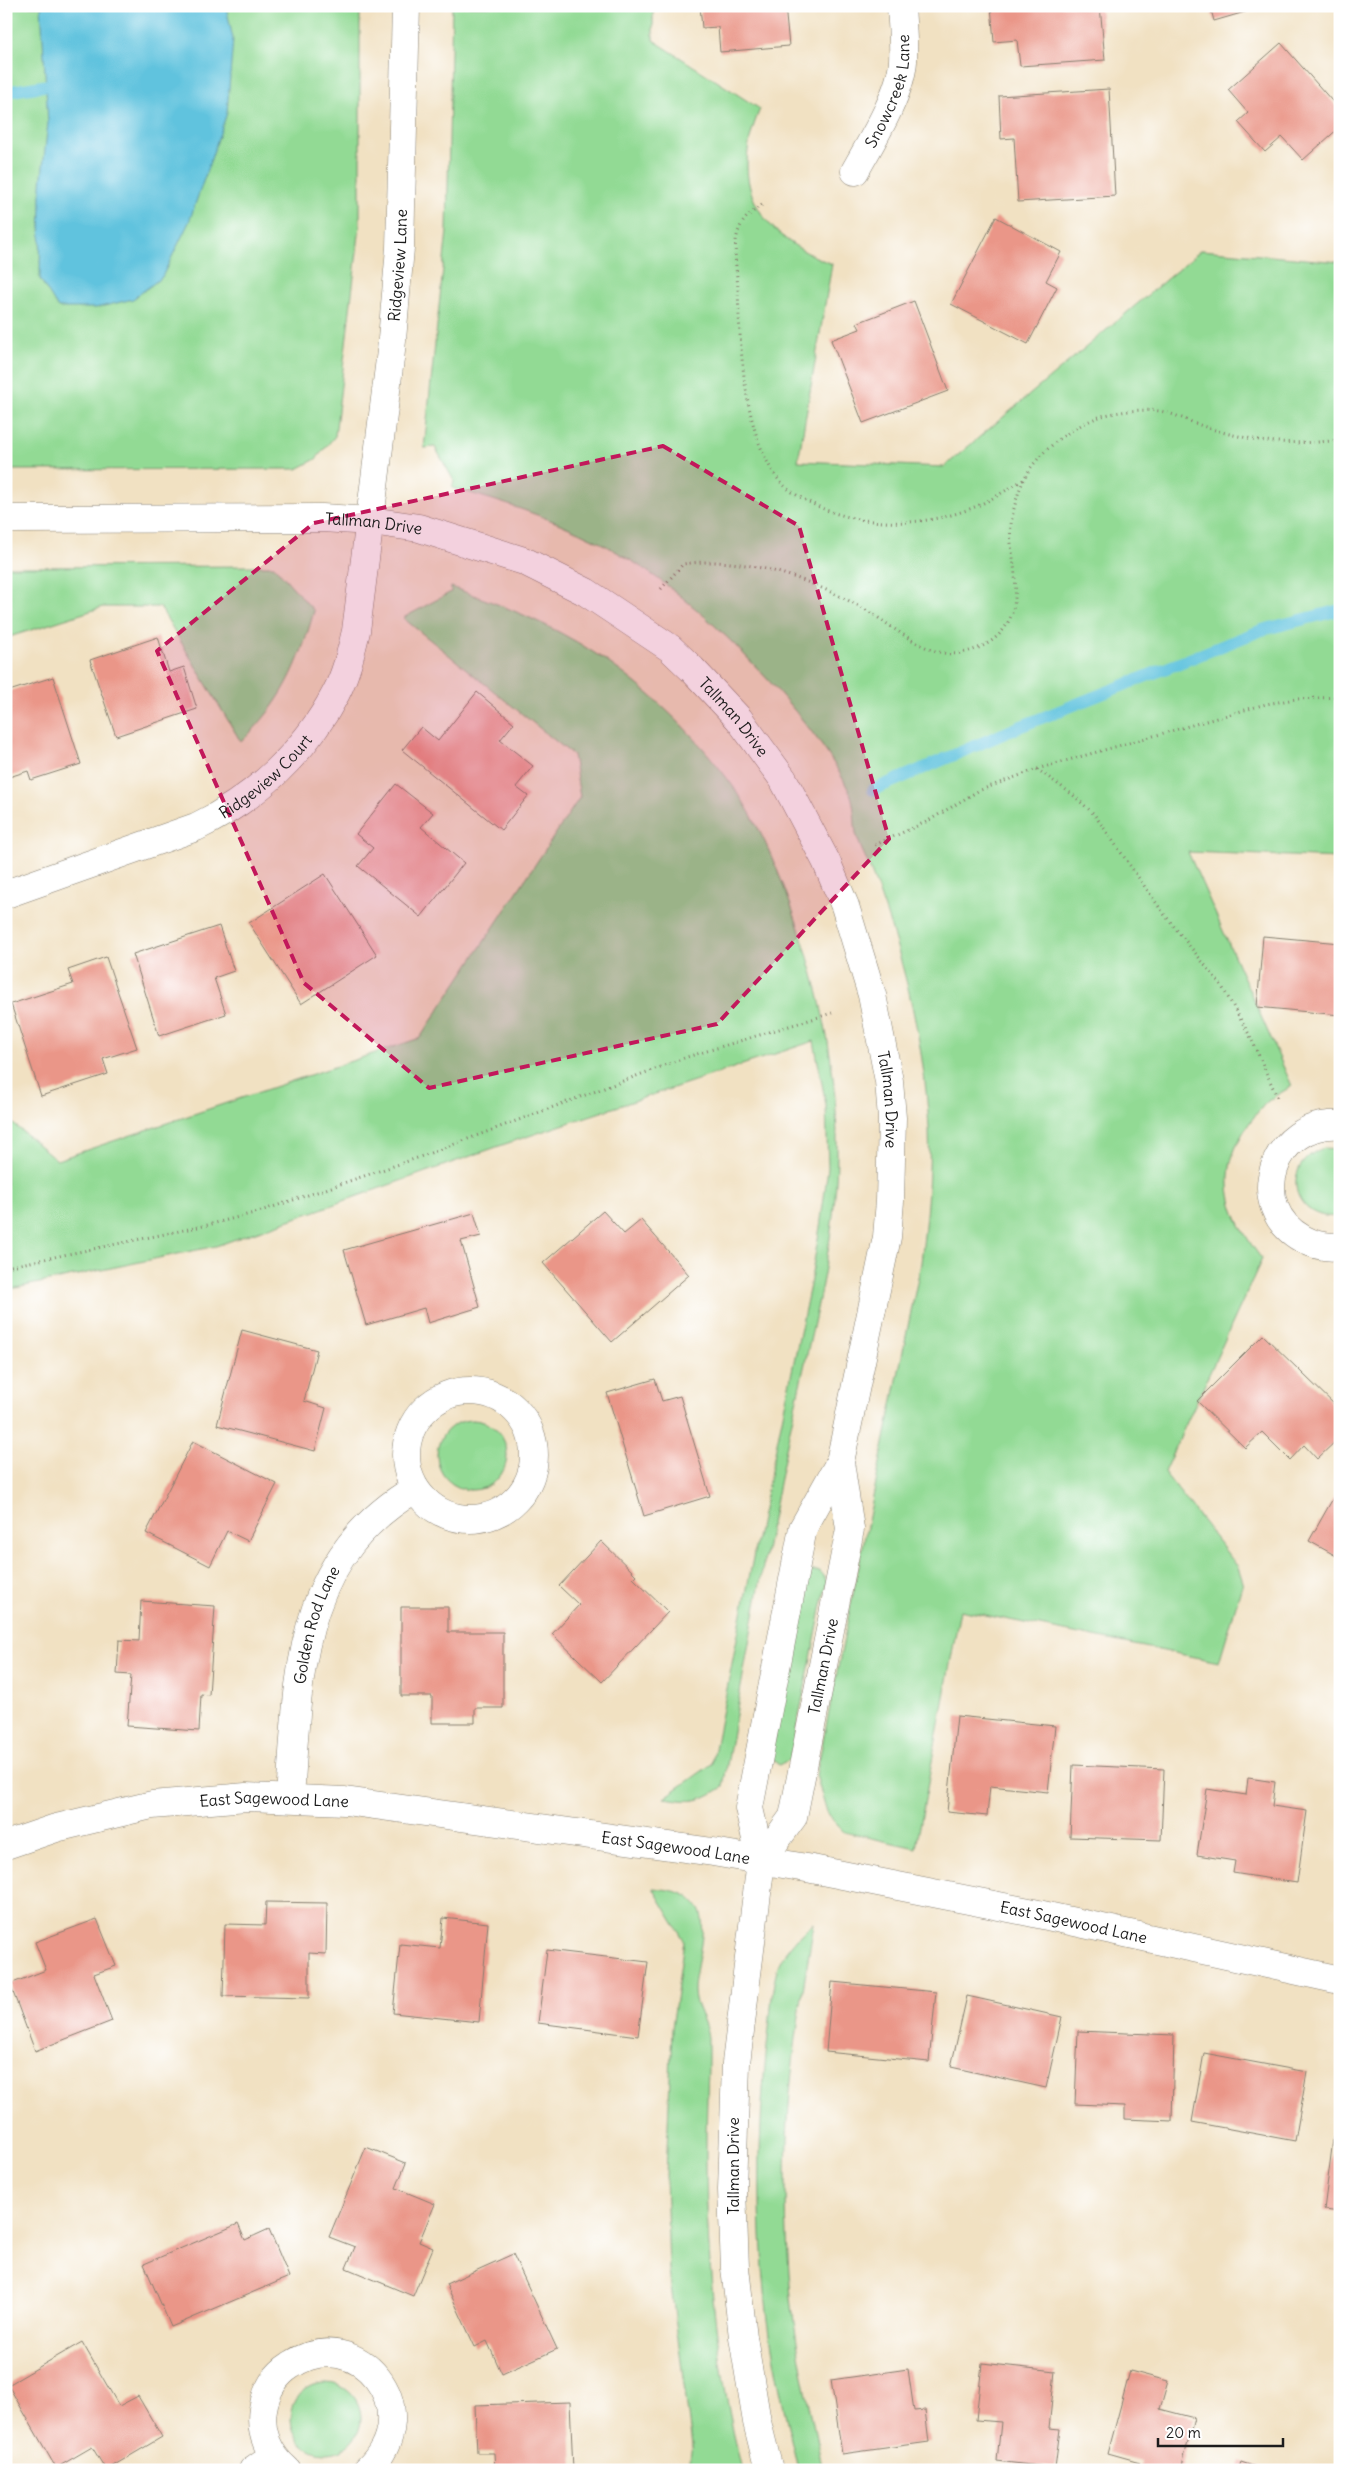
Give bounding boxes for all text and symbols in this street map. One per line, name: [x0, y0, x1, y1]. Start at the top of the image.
street label: Snowcreek Lane: [860, 34, 913, 151]
street label: Ridgeview Lane: [384, 209, 411, 322]
street label: Tallman Drive: [324, 508, 424, 538]
street label: Tallman Drive: [695, 673, 773, 760]
street label: Ridgeview Court: [215, 730, 316, 823]
street label: Tallman Drive: [873, 1049, 902, 1149]
street label: Golden Rod Lane: [289, 1562, 344, 1685]
street label: Tallman Drive: [804, 1616, 842, 1716]
street label: East Sagewood Lane: [199, 1787, 349, 1811]
street label: East Sagewood Lane: [600, 1827, 752, 1868]
street label: East Sagewood Lane: [999, 1897, 1149, 1948]
street label: Tallman Drive: [723, 2117, 743, 2215]
scale bar: [1158, 2416, 1284, 2448]
text: 20 m: [1166, 2423, 1201, 2442]

